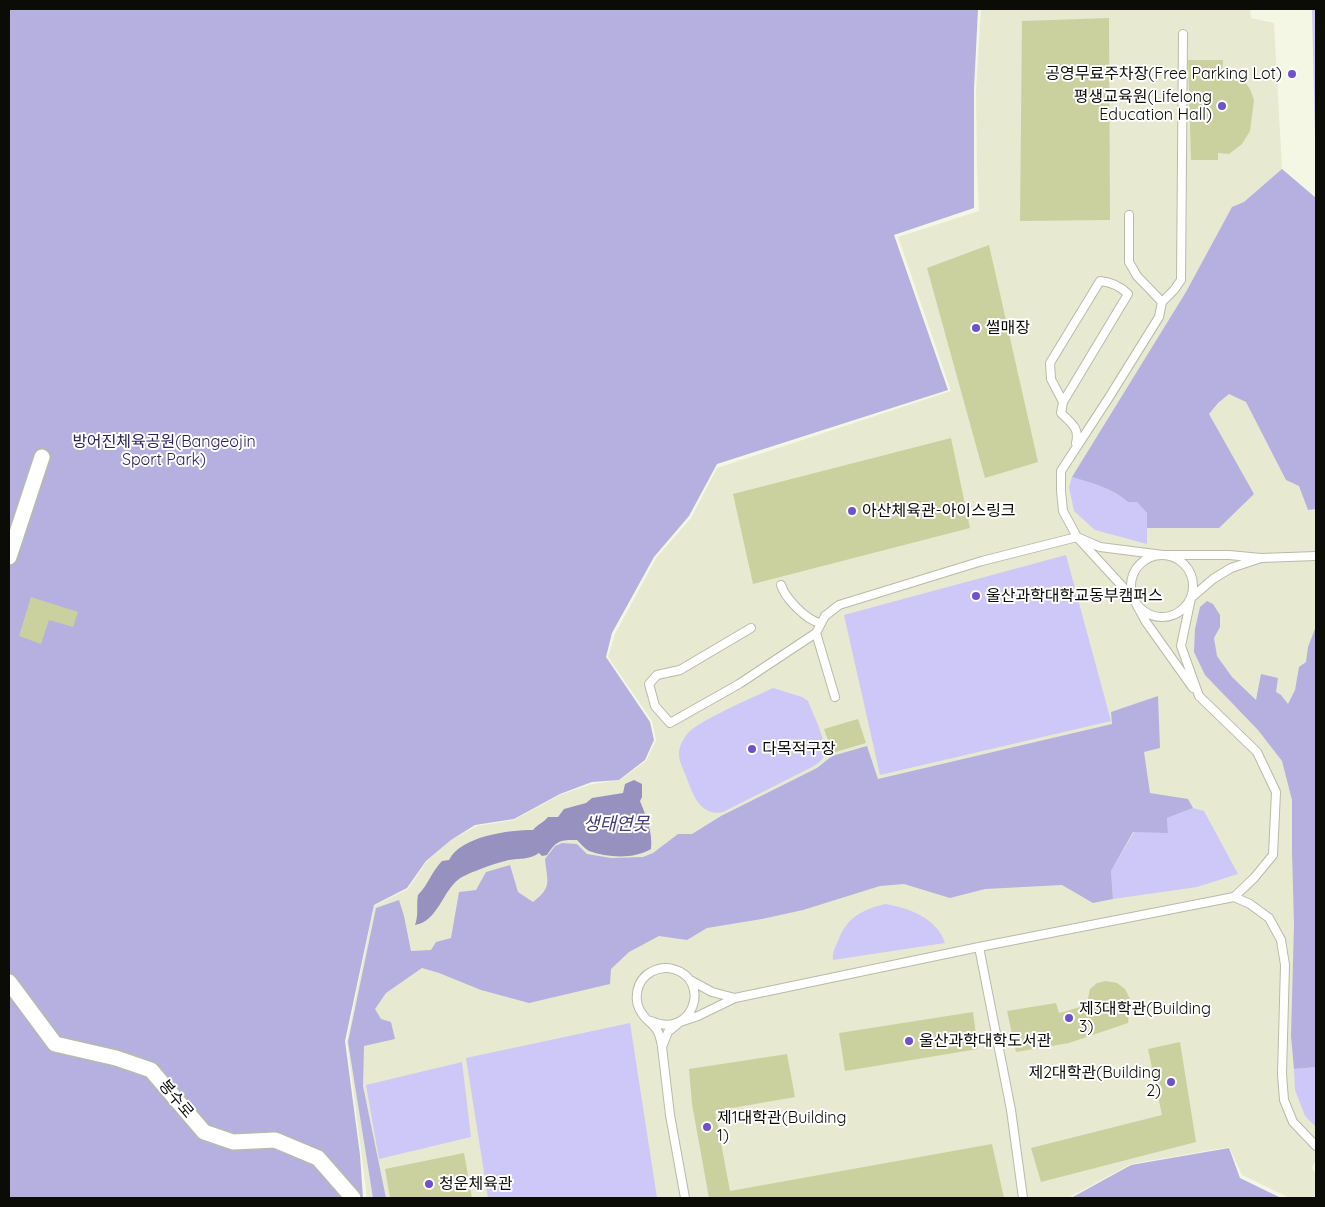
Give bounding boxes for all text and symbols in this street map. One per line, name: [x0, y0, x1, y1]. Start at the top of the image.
place label: 공영무료주차장(Free Parking Lot): [1045, 64, 1282, 84]
marker: 공영무료주차장(Free Parking Lot): [1286, 68, 1298, 80]
place label: 평생교육원(Lifelong Education Hall): [1074, 87, 1212, 125]
marker: 평생교육원(Lifelong Education Hall): [1216, 100, 1228, 112]
place label: 썰매장: [986, 318, 1030, 338]
marker: 썰매장: [970, 322, 982, 334]
park label: 방어진체육공원(Bangeojin Sport Park): [72, 432, 256, 470]
place label: 아산체육관-아이스링크: [862, 501, 1015, 521]
marker: 아산체육관-아이스링크: [846, 505, 858, 517]
place label: 울산과학대학교동부캠퍼스: [986, 586, 1163, 606]
marker: 울산과학대학교동부캠퍼스: [970, 590, 982, 602]
place label: 다목적구장: [762, 739, 836, 759]
marker: 다목적구장: [746, 743, 758, 755]
water label: 생태연못: [583, 814, 649, 836]
place label: 제3대학관(Building 3): [1079, 999, 1211, 1037]
marker: 제3대학관(Building 3): [1063, 1012, 1075, 1024]
place label: 울산과학대학도서관: [919, 1031, 1051, 1051]
marker: 울산과학대학도서관: [903, 1035, 915, 1047]
place label: 제2대학관(Building 2): [1028, 1063, 1161, 1101]
street label: 봉수로: [154, 1076, 198, 1122]
marker: 제2대학관(Building 2): [1165, 1076, 1177, 1088]
place label: 제1대학관(Building 1): [717, 1108, 847, 1146]
marker: 제1대학관(Building 1): [701, 1121, 713, 1133]
place label: 청운체육관: [439, 1174, 513, 1194]
marker: 청운체육관: [423, 1178, 435, 1190]

